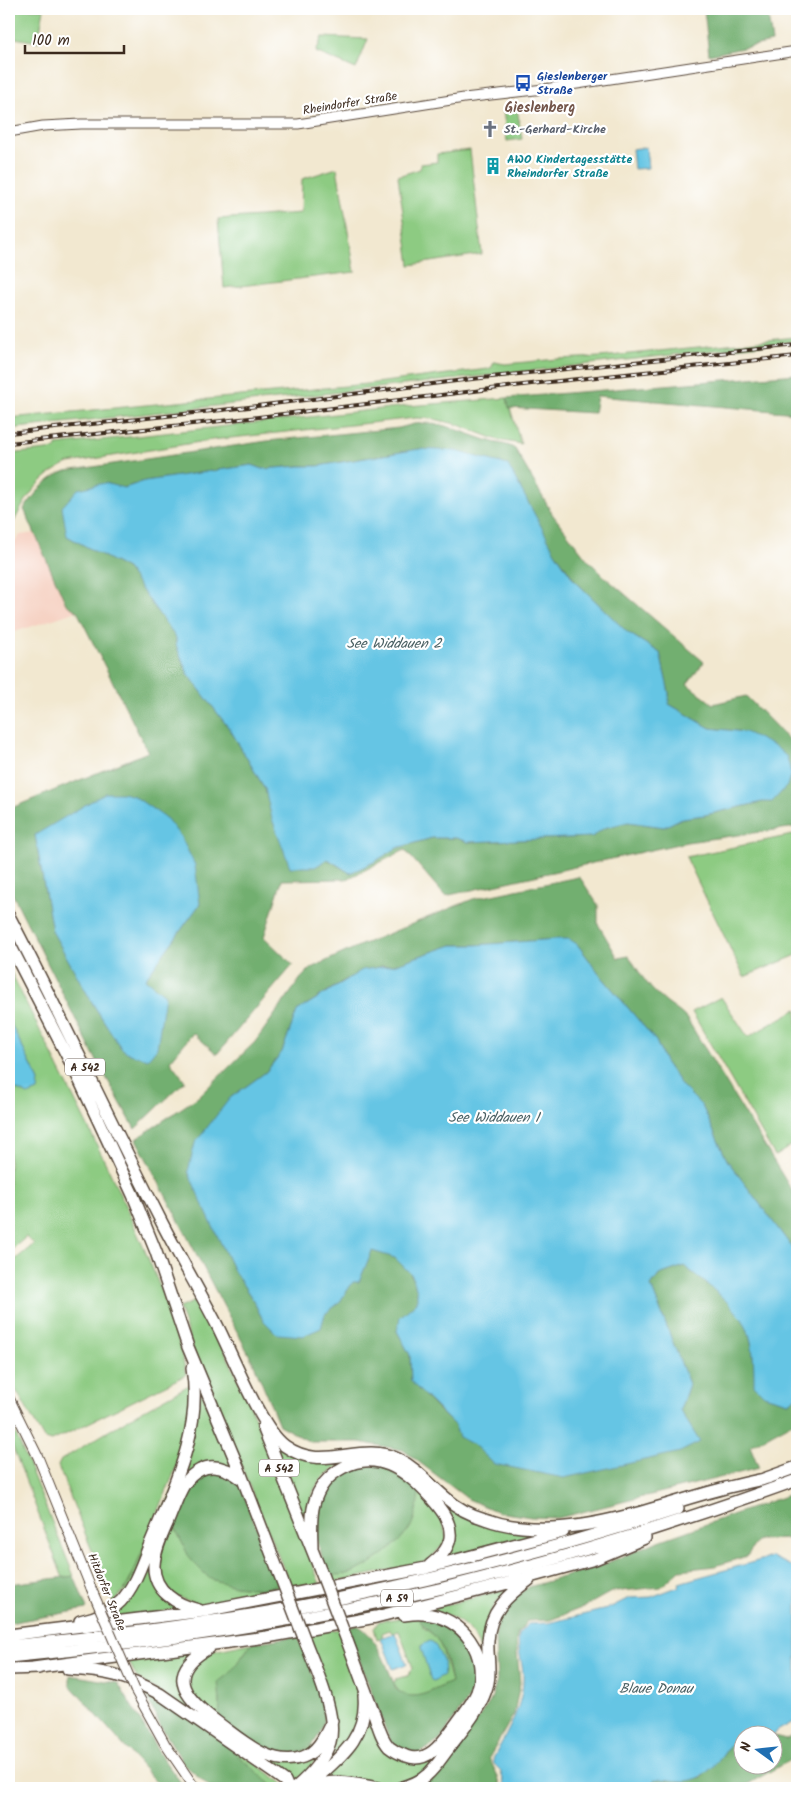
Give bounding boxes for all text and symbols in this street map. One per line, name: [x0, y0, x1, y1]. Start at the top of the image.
scale bar: [25, 22, 124, 54]
text: 100 m: [32, 29, 70, 53]
place label: Gieslenberger Straße: [537, 67, 608, 100]
bus stop icon: Gieslenberger Straße: [513, 73, 533, 93]
street label: Rheindorfer Straße: [302, 87, 399, 120]
district label: Gieslenberg: [505, 97, 575, 119]
church icon: St.-Gerhard-Kirche: [480, 119, 500, 139]
place label: St.-Gerhard-Kirche: [504, 120, 606, 139]
place label: AWO Kindertagesstätte Rheindorfer Straße: [507, 150, 633, 183]
building icon: AWO Kindertagesstätte Rheindorfer Straße: [483, 156, 503, 176]
water label: See Widdauen 2: [347, 633, 443, 655]
road number: A 542: [65, 1058, 105, 1076]
water label: See Widdauen 1: [449, 1107, 542, 1129]
road number: A 542: [259, 1460, 299, 1476]
street label: Hitdorfer Straße: [82, 1550, 131, 1635]
road number: A 59: [381, 1590, 413, 1606]
water label: Blaue Donau: [619, 1678, 695, 1700]
north arrow: [734, 1724, 784, 1774]
text: N: [735, 1740, 758, 1754]

